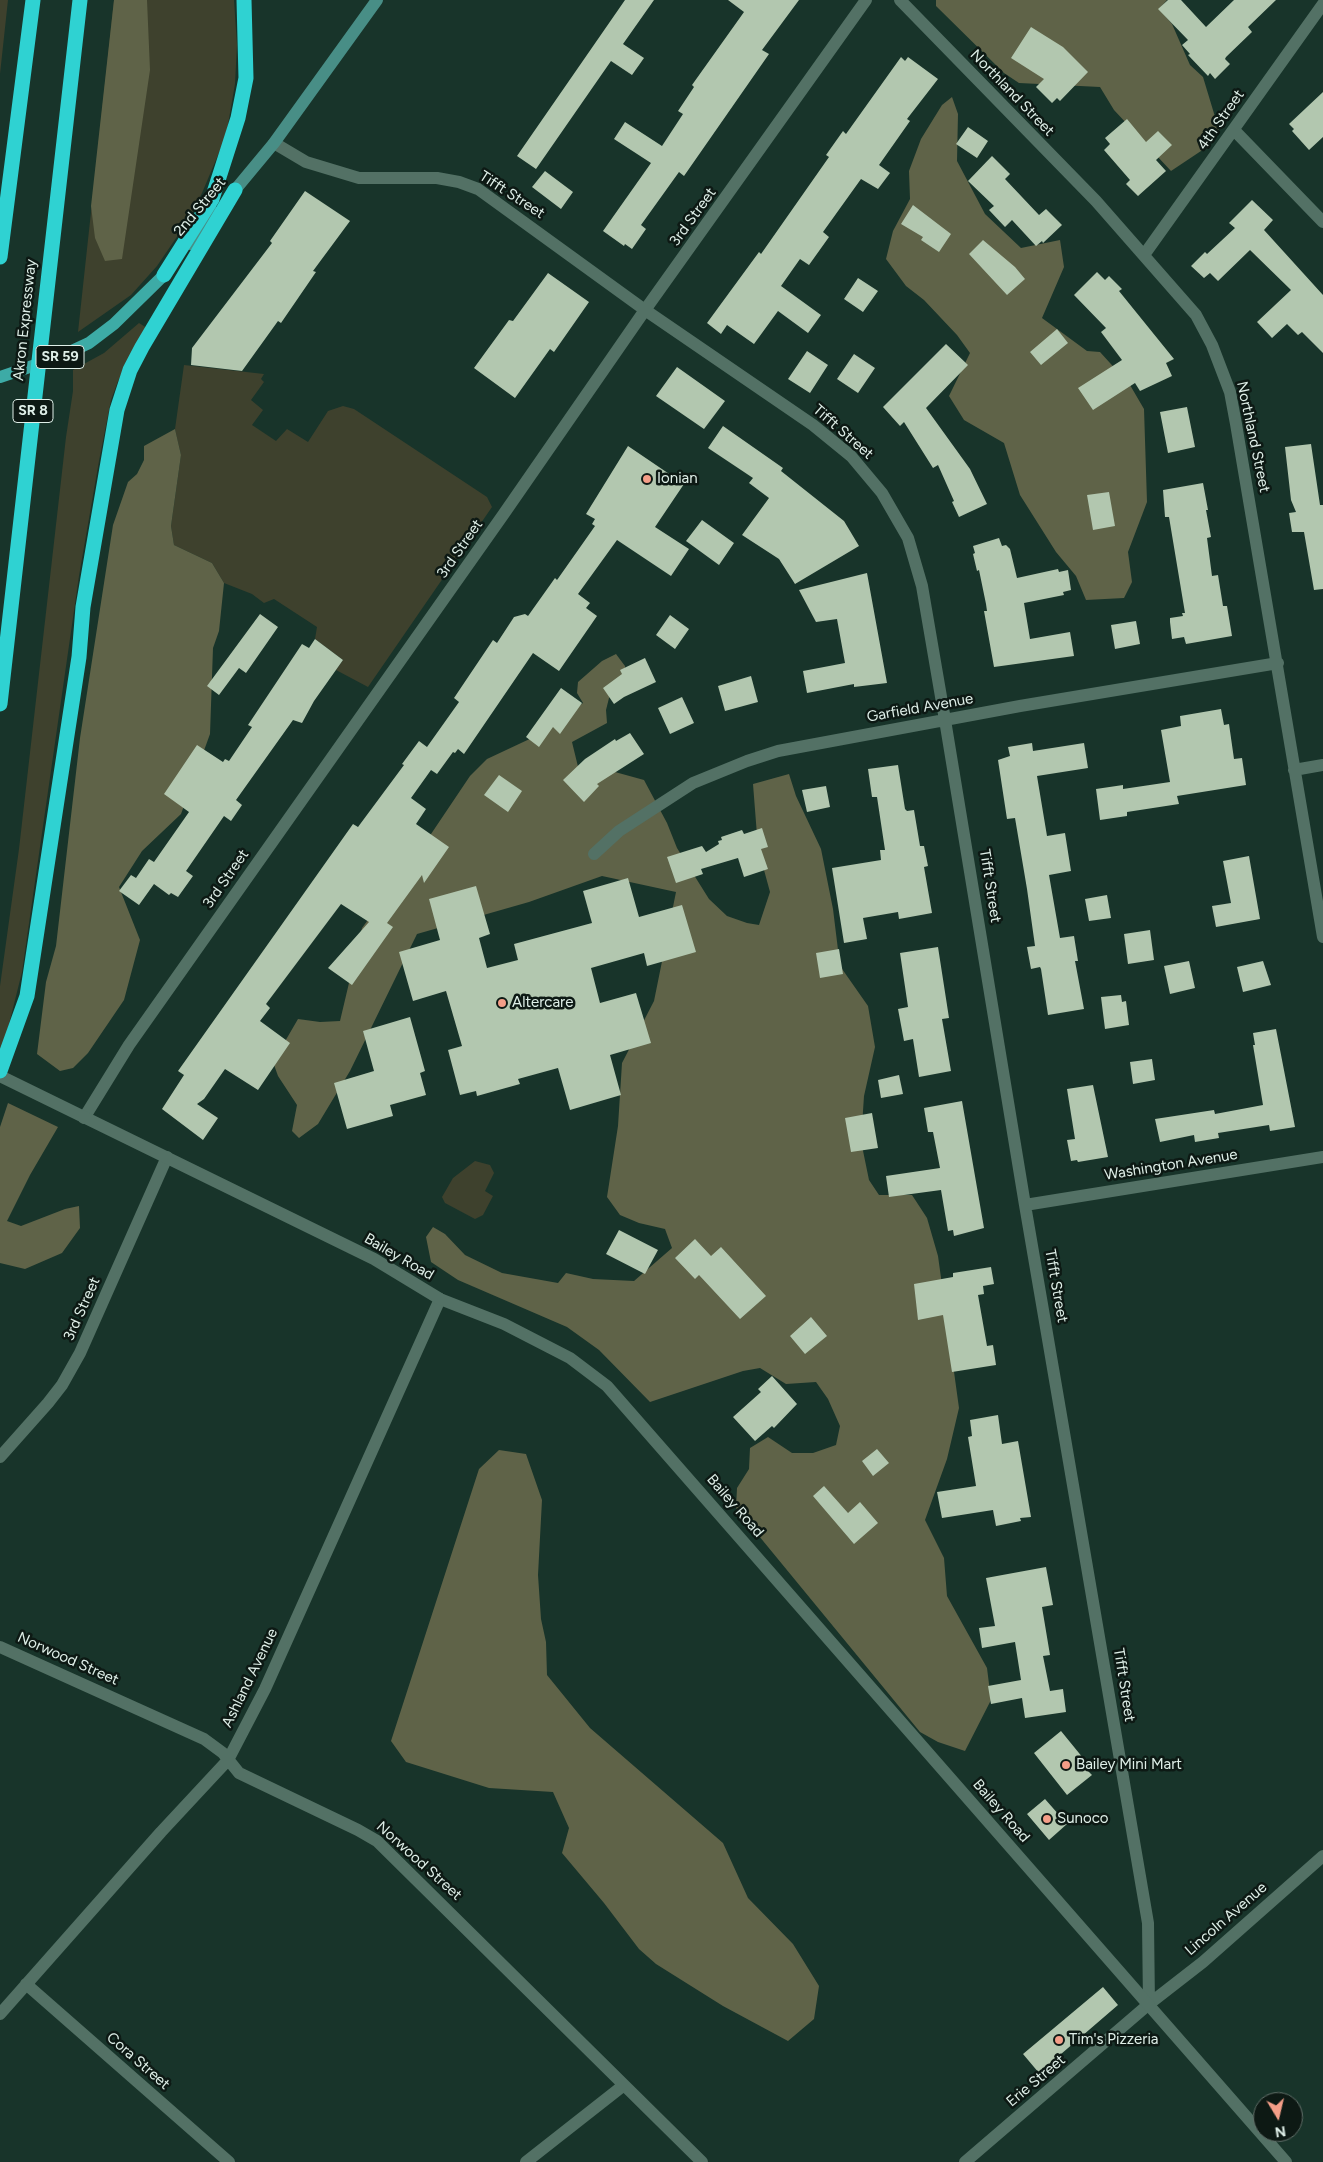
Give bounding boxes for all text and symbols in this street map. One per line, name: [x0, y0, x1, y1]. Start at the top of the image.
street label: Northland Street: [966, 46, 1058, 140]
street label: 4th Street: [1194, 87, 1248, 153]
street label: Tifft Street: [476, 167, 548, 223]
street label: 2nd Street: [170, 174, 230, 240]
street label: 3rd Street: [666, 184, 720, 250]
street label: Akron Expressway: [10, 258, 40, 382]
road number: SR 59: [36, 346, 84, 368]
street label: Northland Street: [1232, 380, 1274, 494]
road number: SR 8: [13, 400, 53, 422]
street label: Tifft Street: [809, 401, 877, 463]
place label: Ionian: [657, 470, 698, 488]
marker: Ionian: [641, 473, 653, 485]
street label: 3rd Street: [433, 516, 487, 582]
street label: Garfield Avenue: [865, 690, 975, 726]
street label: 3rd Street: [199, 846, 253, 912]
street label: Tifft Street: [975, 848, 1005, 924]
place label: Altercare: [512, 994, 573, 1012]
marker: Altercare: [496, 997, 508, 1009]
street label: Washington Avenue: [1103, 1146, 1239, 1184]
street label: Bailey Road: [361, 1230, 437, 1284]
street label: Tifft Street: [1041, 1248, 1071, 1324]
street label: 3rd Street: [60, 1274, 104, 1344]
street label: Bailey Road: [703, 1471, 767, 1541]
street label: Ashland Avenue: [218, 1625, 282, 1731]
street label: Norwood Street: [15, 1629, 121, 1689]
street label: Tifft Street: [1109, 1647, 1139, 1723]
place label: Bailey Mini Mart: [1076, 1756, 1182, 1774]
marker: Bailey Mini Mart: [1060, 1759, 1072, 1771]
street label: Bailey Road: [969, 1776, 1033, 1846]
place label: Sunoco: [1057, 1810, 1108, 1828]
marker: Sunoco: [1041, 1813, 1053, 1825]
street label: Norwood Street: [373, 1818, 465, 1904]
street label: Lincoln Avenue: [1181, 1879, 1271, 1959]
street label: Cora Street: [103, 2029, 173, 2093]
place label: Tim's Pizzeria: [1069, 2031, 1159, 2049]
marker: Tim's Pizzeria: [1053, 2034, 1065, 2046]
street label: Erie Street: [1003, 2051, 1069, 2111]
north arrow: [1253, 2092, 1303, 2142]
text: N: [1274, 2122, 1287, 2141]

